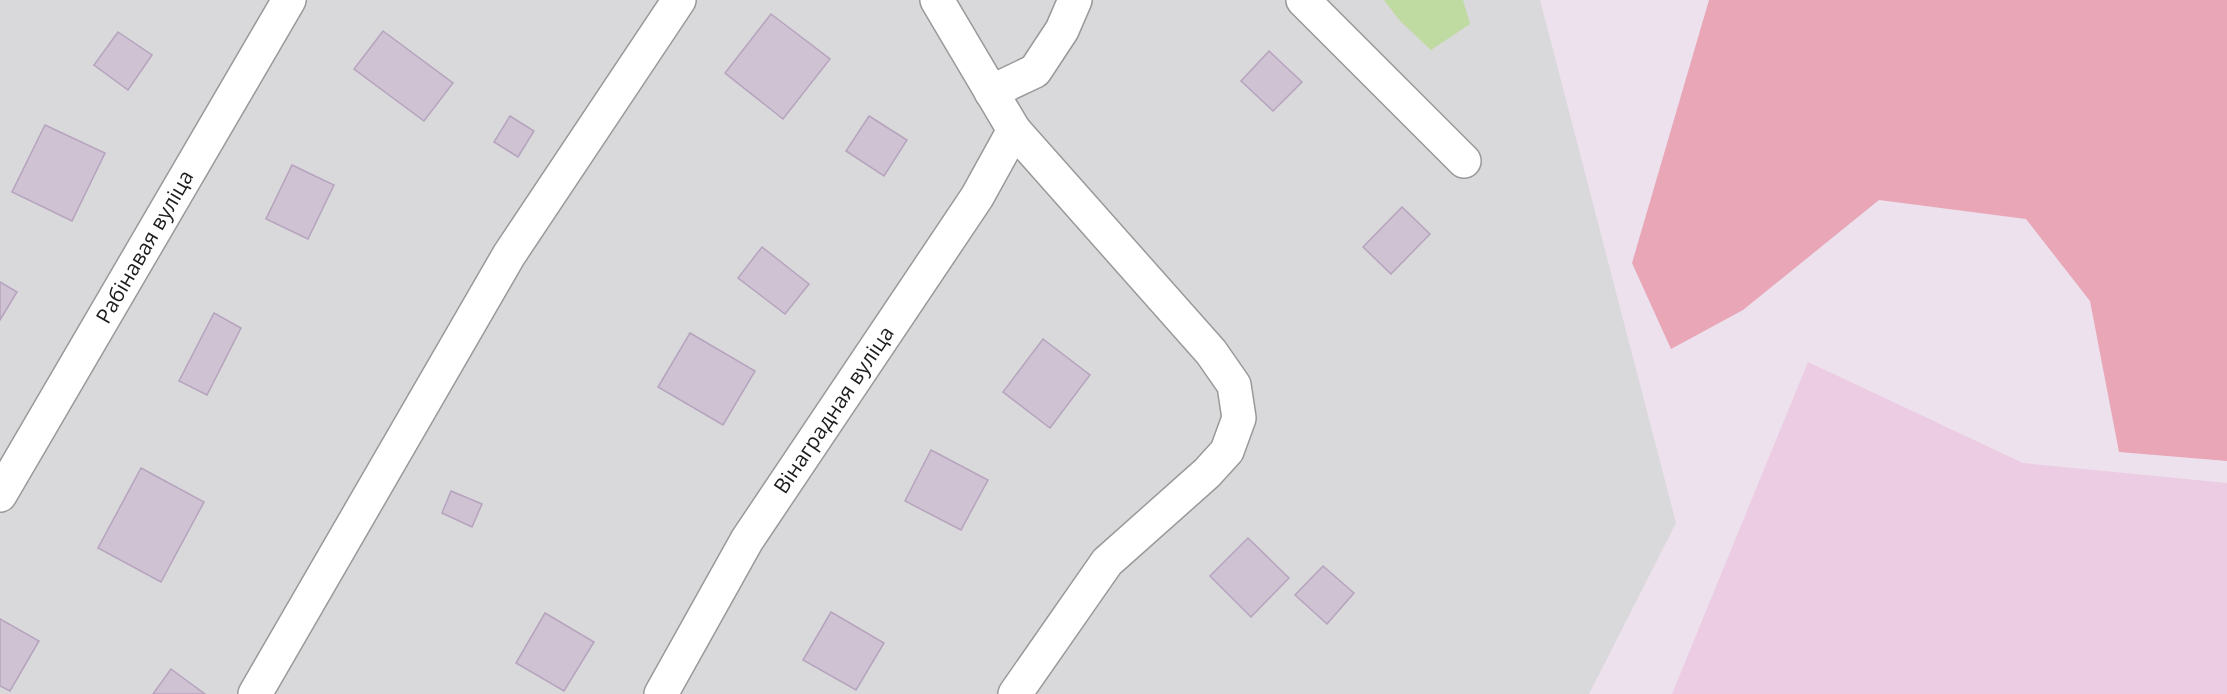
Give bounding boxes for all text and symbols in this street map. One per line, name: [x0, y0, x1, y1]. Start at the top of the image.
street label: Рабінавая вуліца: [89, 165, 199, 328]
street label: Вінаградная вуліца: [767, 320, 900, 499]

